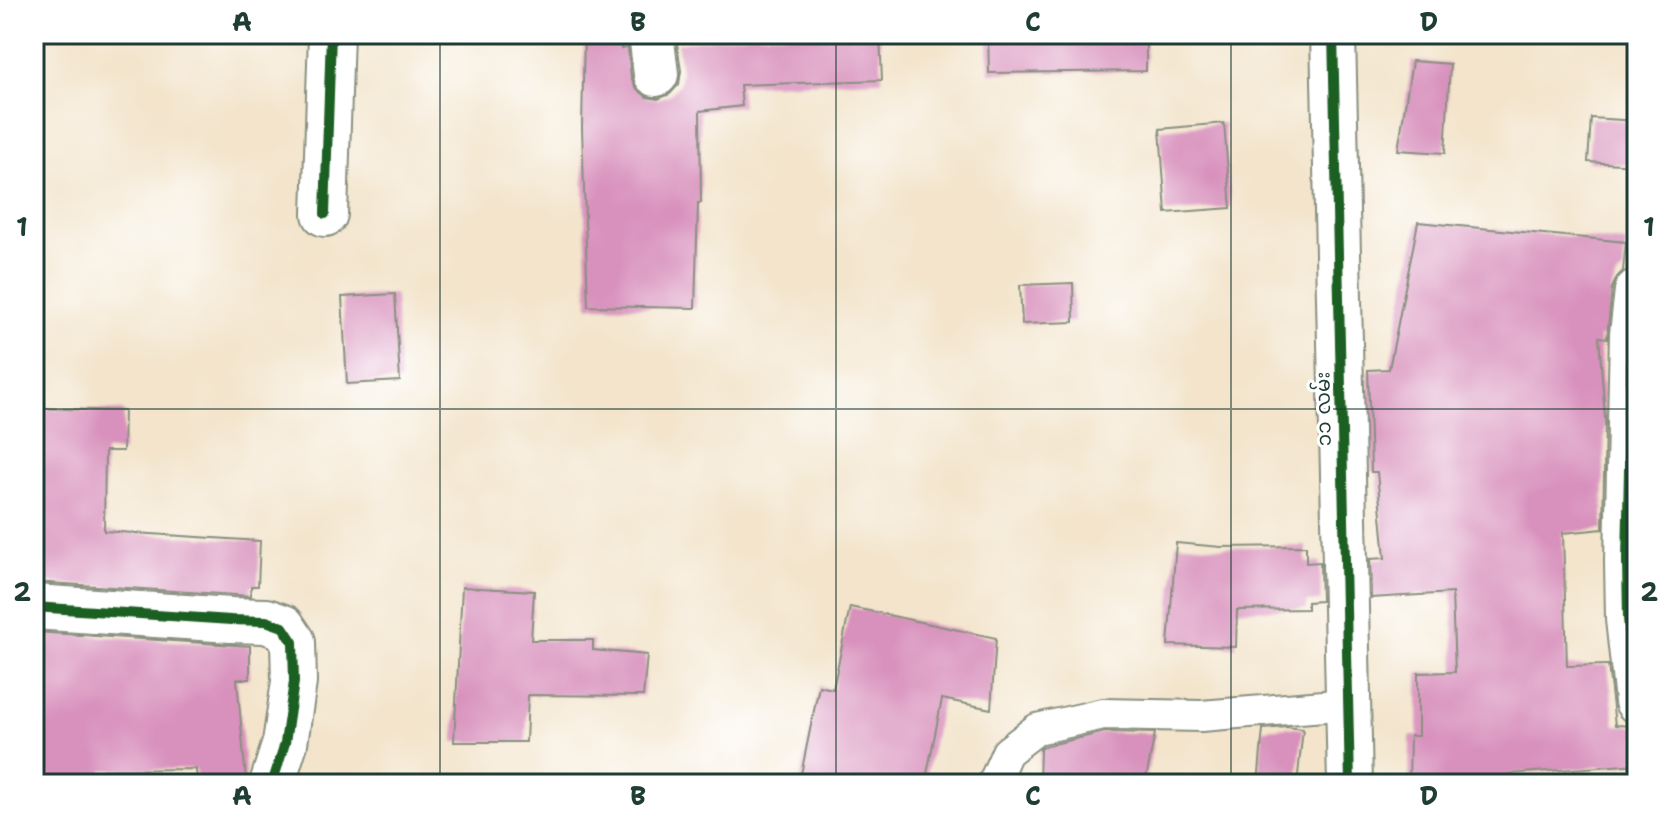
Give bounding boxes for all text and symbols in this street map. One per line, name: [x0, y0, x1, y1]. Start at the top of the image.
text: A: [232, 4, 252, 39]
text: B: [630, 4, 646, 39]
text: C: [1025, 4, 1041, 39]
text: D: [1420, 4, 1438, 39]
text: 1: [16, 209, 28, 244]
text: 1: [1643, 209, 1655, 244]
street label: ၁၁ လမ်း: [1308, 371, 1337, 447]
text: 2: [13, 574, 31, 609]
text: 2: [1640, 574, 1658, 609]
text: A: [232, 778, 252, 813]
text: B: [630, 778, 646, 813]
text: C: [1025, 778, 1041, 813]
text: D: [1420, 778, 1438, 813]

